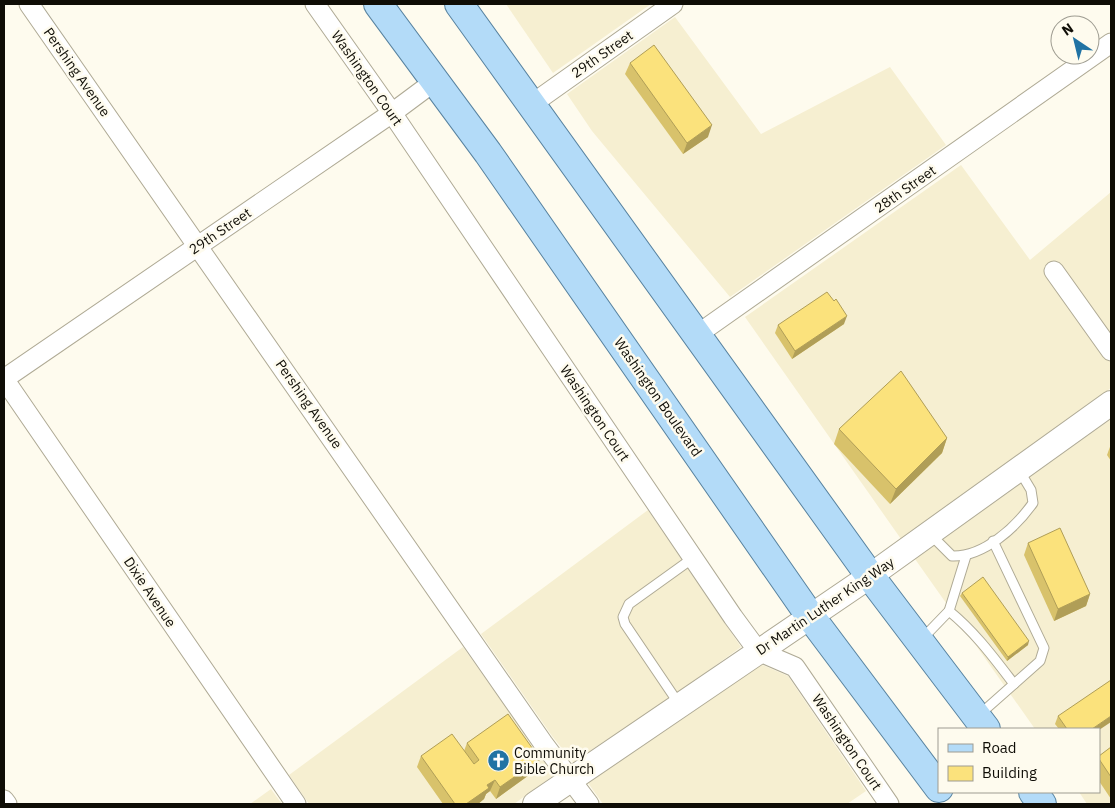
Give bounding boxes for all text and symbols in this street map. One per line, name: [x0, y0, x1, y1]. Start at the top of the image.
north arrow: [1050, 15, 1100, 65]
text: N: [1058, 19, 1077, 40]
street label: Pershing Avenue: [40, 24, 115, 120]
street label: 29th Street: [568, 26, 636, 82]
street label: Washington Court: [328, 27, 407, 129]
street label: 28th Street: [871, 161, 939, 217]
street label: 29th Street: [185, 204, 255, 258]
street label: Washington Boulevard: [610, 334, 706, 460]
street label: Pershing Avenue: [272, 356, 347, 452]
street label: Washington Court: [556, 362, 634, 465]
street label: Dixie Avenue: [120, 553, 180, 631]
street label: Dr Martin Luther King Way: [752, 553, 898, 659]
street label: Washington Court: [808, 691, 886, 794]
legend: [938, 728, 1100, 793]
text: Road: [982, 738, 1017, 757]
place label: Community Bible Church: [514, 744, 594, 778]
church icon: Community Bible Church: [486, 749, 510, 773]
text: Building: [982, 763, 1037, 782]

